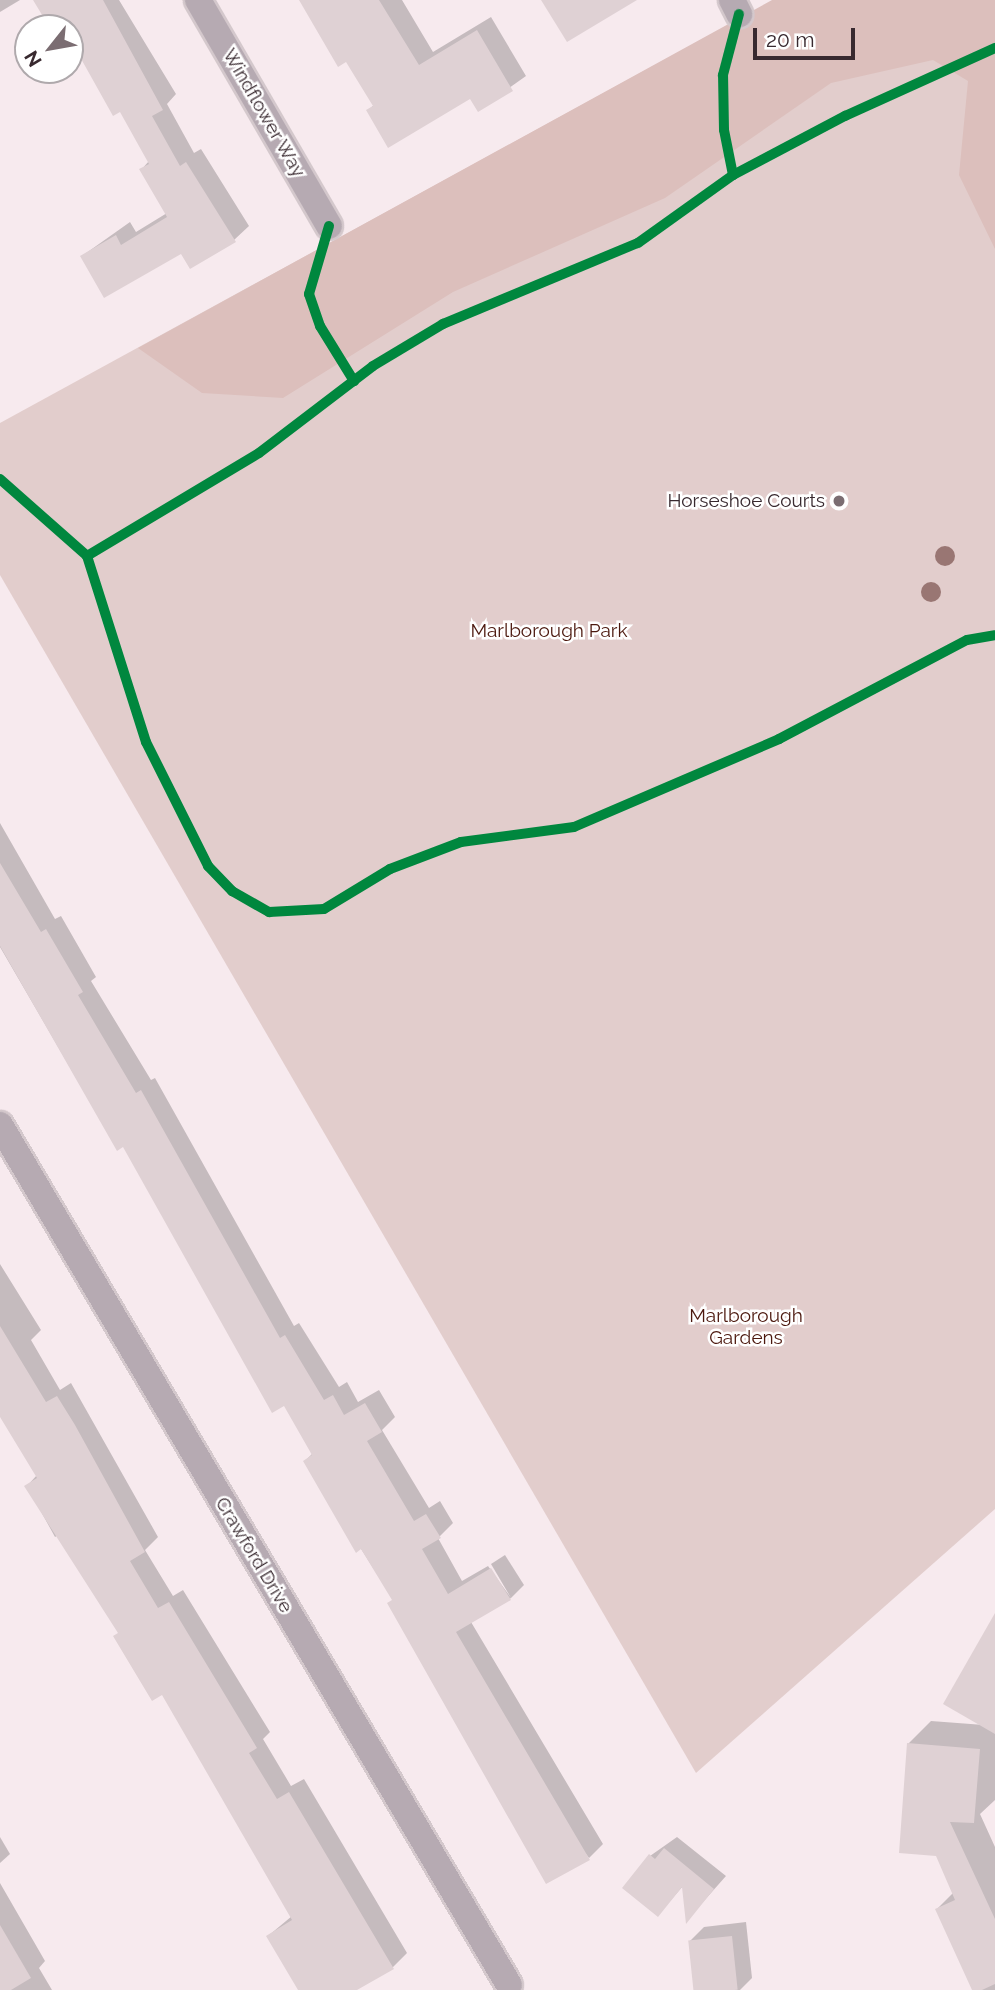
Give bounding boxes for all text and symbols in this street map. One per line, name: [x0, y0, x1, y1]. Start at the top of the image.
north arrow: [14, 14, 84, 84]
scale bar: [757, 14, 858, 58]
text: 20 m: [766, 27, 814, 52]
street label: Windflower Way: [218, 44, 310, 182]
text: N: [20, 47, 46, 71]
place label: Horseshoe Courts: [667, 490, 825, 512]
marker: Horseshoe Courts: [831, 493, 847, 509]
park label: Marlborough Park: [470, 620, 628, 642]
park label: Marlborough Gardens: [689, 1305, 803, 1349]
street label: Crawford Drive: [211, 1493, 297, 1617]

